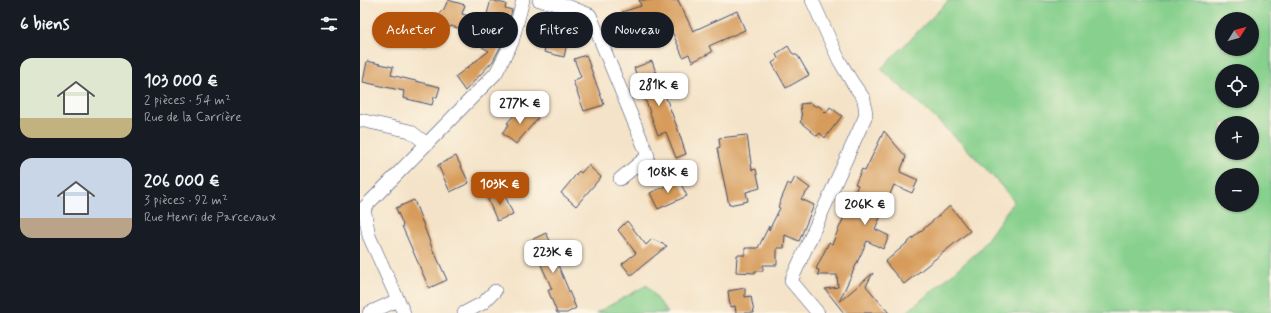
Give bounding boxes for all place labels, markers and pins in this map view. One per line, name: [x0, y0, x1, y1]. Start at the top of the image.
pin: 281K €: [626, 73, 692, 107]
pin: 277K €: [487, 91, 553, 125]
pin: 108K €: [635, 160, 701, 194]
pin: 103K €: [467, 172, 533, 206]
pin: 206K €: [832, 192, 898, 226]
pin: 223K €: [520, 240, 586, 274]

